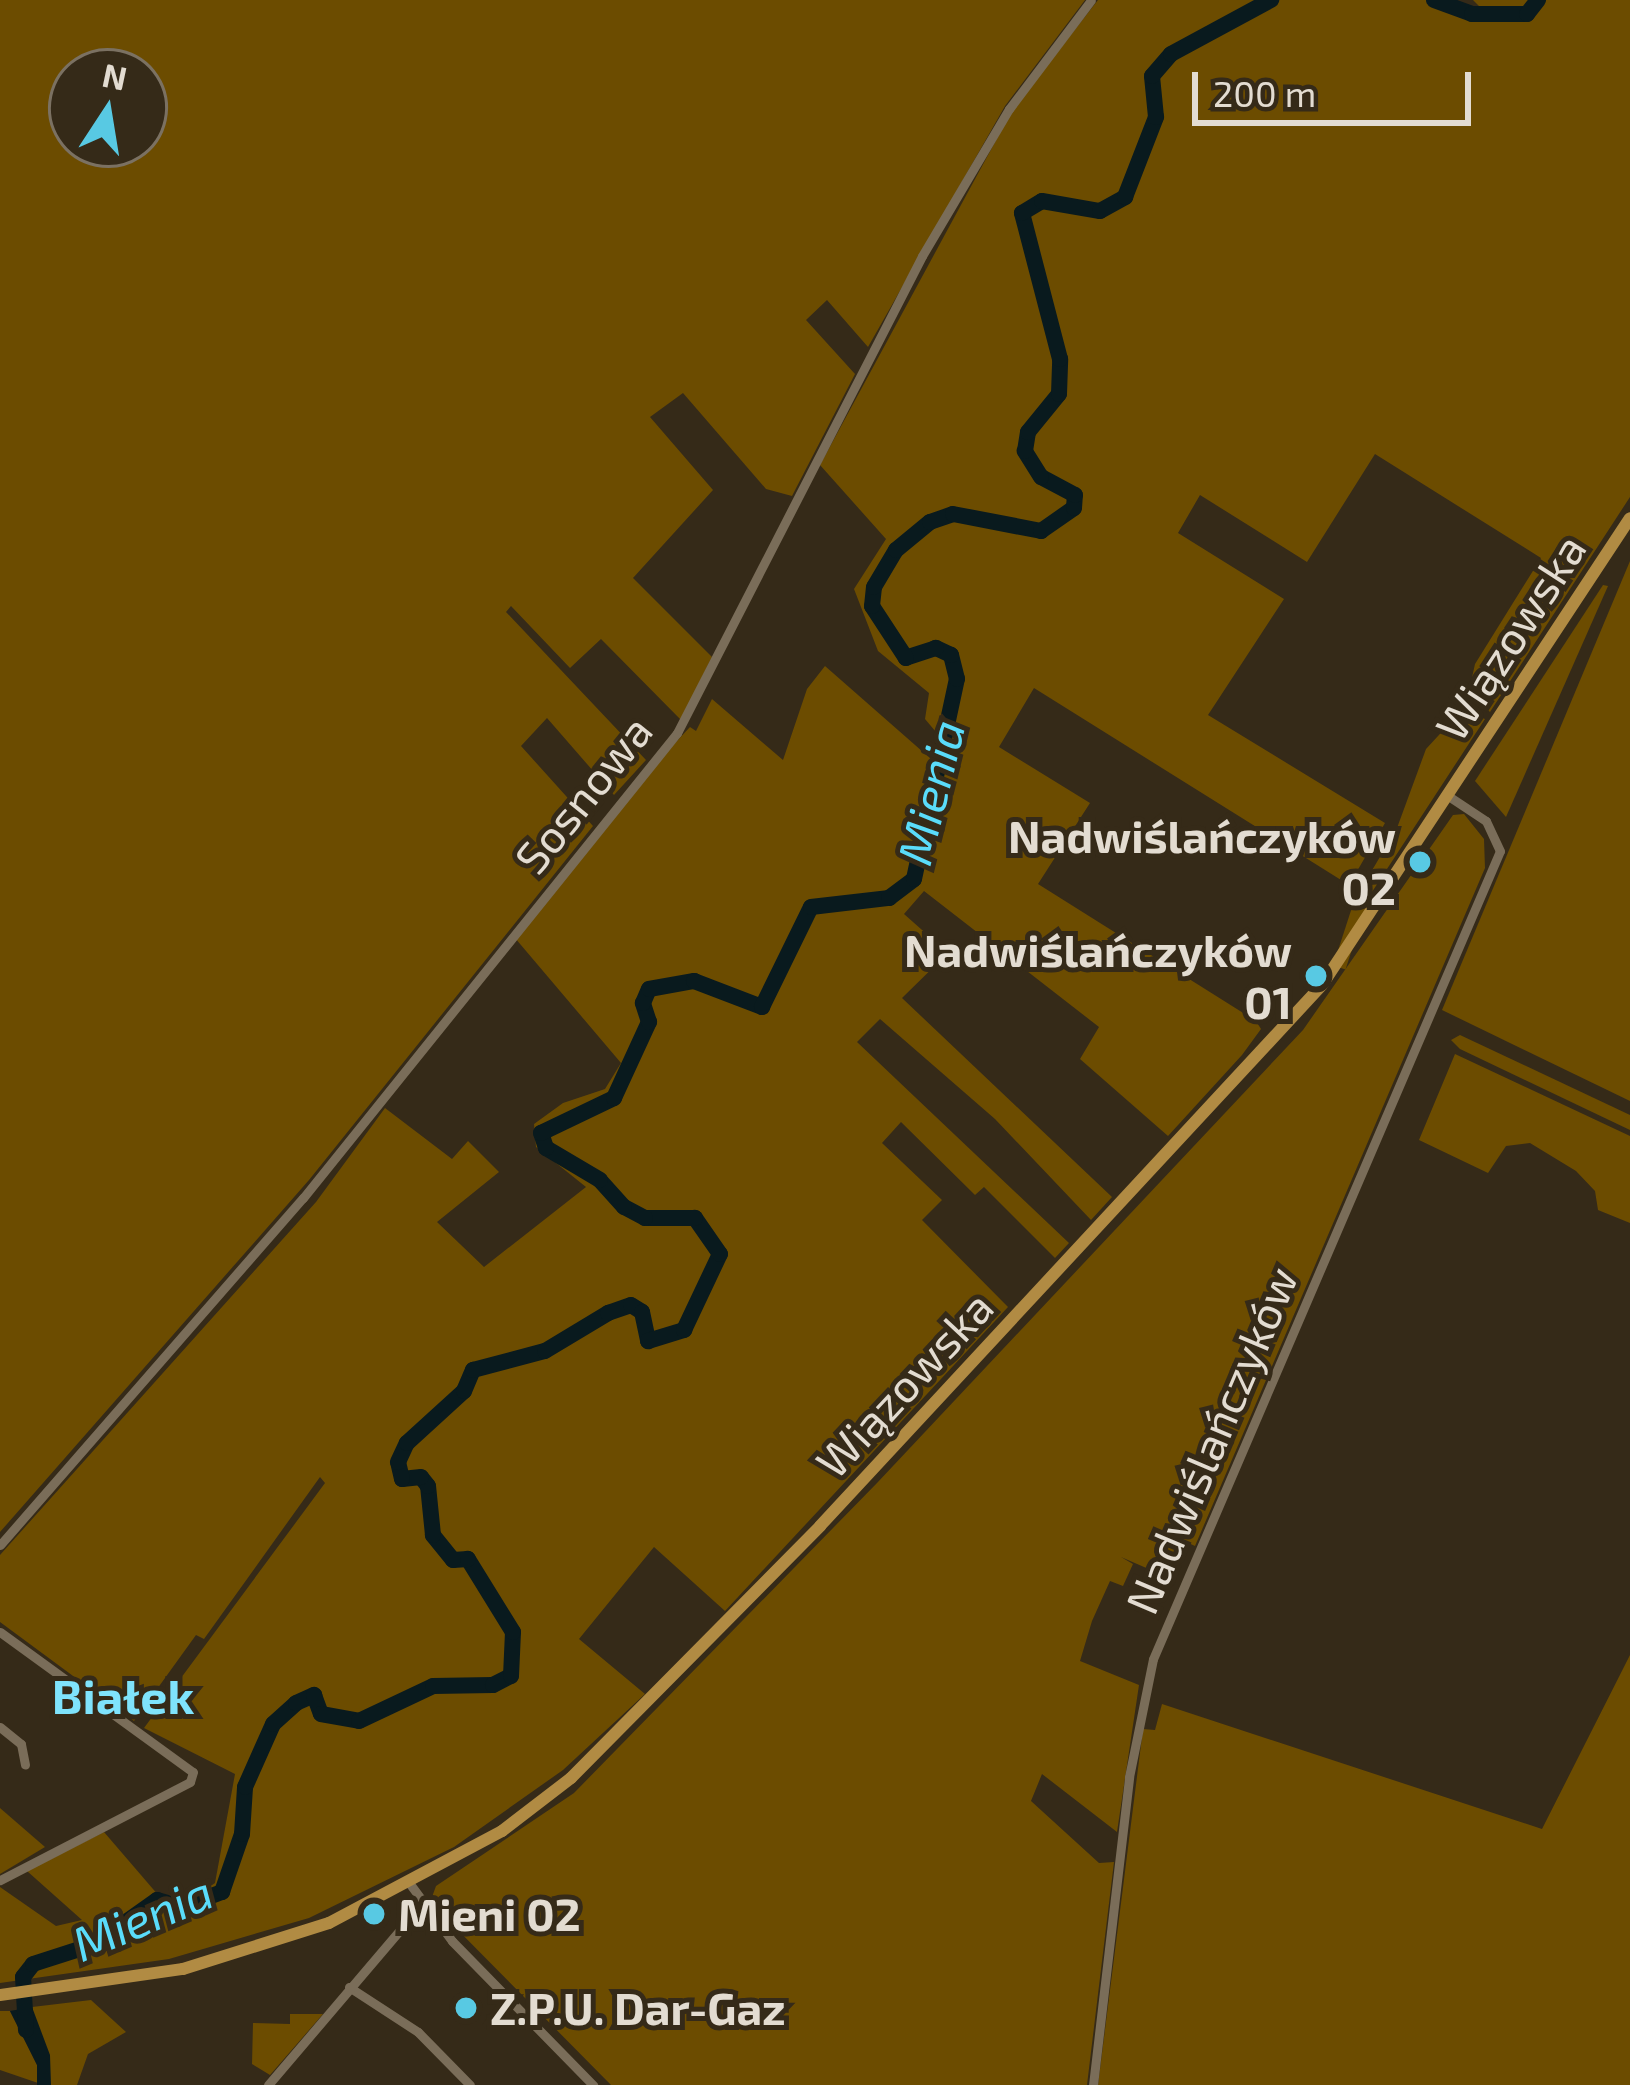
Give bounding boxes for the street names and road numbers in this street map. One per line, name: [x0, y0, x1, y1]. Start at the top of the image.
street label: Wiązowska: [1424, 524, 1596, 750]
street label: Sosnowa: [503, 704, 663, 884]
street label: Nadwiślańczyków: [1114, 1259, 1308, 1621]
street label: Wiązowska: [804, 1280, 1004, 1488]

